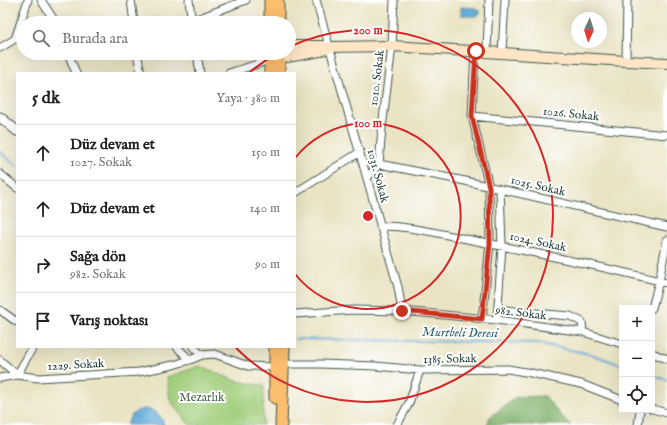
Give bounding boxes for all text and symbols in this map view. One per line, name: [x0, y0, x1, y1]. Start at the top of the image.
north arrow: [571, 12, 607, 48]
search box: [16, 16, 296, 60]
text: 200 m: [353, 23, 383, 38]
icon: search: [30, 27, 52, 49]
text: Burada ara: [62, 29, 128, 48]
route start: [467, 42, 485, 60]
street label: 1010. Sokak: [366, 49, 388, 107]
text: 5 dk: [32, 88, 60, 109]
text: Yaya · 380 m: [216, 90, 280, 107]
street label: 1026. Sokak: [542, 104, 601, 124]
text: 100 m: [354, 116, 383, 131]
text: Düz devam et: [70, 135, 155, 154]
icon: ahead: [32, 142, 54, 164]
text: 150 m: [251, 144, 280, 161]
street label: 1031. Sokak: [364, 147, 393, 205]
text: 1027. Sokak: [70, 154, 132, 171]
street label: 1025. Sokak: [509, 172, 568, 200]
icon: ahead: [32, 198, 54, 220]
text: Düz devam et: [70, 199, 155, 218]
text: 140 m: [250, 200, 280, 217]
centre of rings: [361, 209, 375, 223]
street label: 1024. Sokak: [508, 229, 568, 255]
text: Sağa dön: [70, 247, 126, 266]
icon: right: [32, 254, 54, 276]
text: 90 m: [255, 256, 280, 273]
text: 982. Sokak: [70, 266, 126, 283]
route end: [393, 302, 411, 320]
street label: 982. Sokak: [494, 302, 548, 324]
map controls: [619, 305, 655, 413]
button: +: [619, 305, 655, 341]
icon: arrive: [32, 310, 54, 332]
text: Varış noktası: [70, 311, 148, 330]
water label: Murtbeli Deresi: [422, 324, 499, 342]
button: −: [619, 341, 655, 377]
street label: 1385. Sokak: [423, 351, 478, 367]
street label: 1229. Sokak: [47, 356, 105, 374]
button: locate: [619, 377, 655, 413]
park label: Mezarlık: [180, 390, 225, 405]

